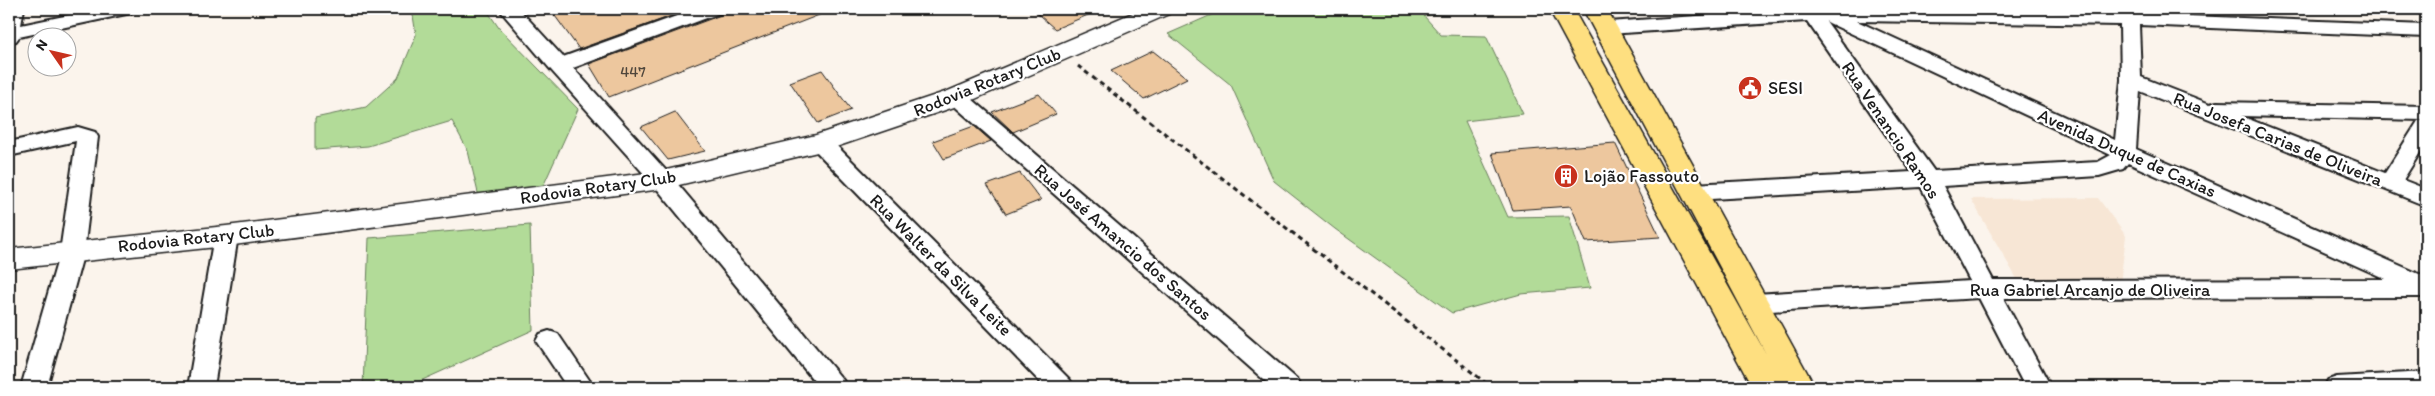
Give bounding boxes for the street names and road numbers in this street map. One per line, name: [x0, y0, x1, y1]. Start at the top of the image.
street label: Rodovia Rotary Club: [910, 42, 1064, 122]
street label: Rua Venancio Ramos: [1837, 57, 1945, 203]
street label: Rua Josefa Carias de Oliveira: [2170, 87, 2386, 191]
street label: Avenida Duque de Caxias: [2034, 104, 2220, 202]
street label: Rua José Amancio dos Santos: [1030, 159, 1216, 325]
street label: Rodovia Rotary Club: [519, 165, 677, 209]
street label: Rua Walter da Silva Leite: [865, 189, 1017, 341]
street label: Rodovia Rotary Club: [117, 219, 275, 257]
street label: Rua Gabriel Arcanjo de Oliveira: [1970, 279, 2211, 301]

